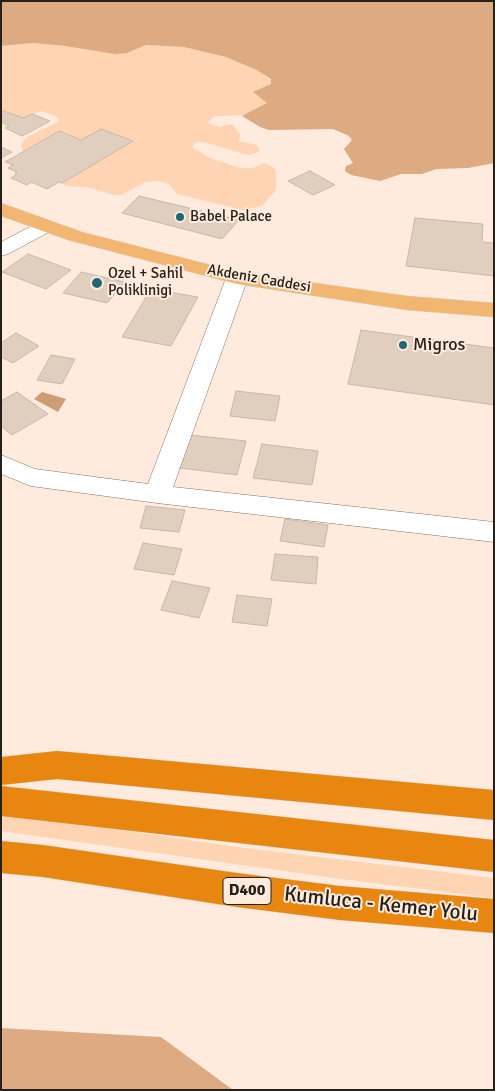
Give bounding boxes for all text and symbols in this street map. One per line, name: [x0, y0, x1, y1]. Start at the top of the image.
place label: Babel Palace: [190, 208, 272, 226]
marker: Babel Palace: [174, 211, 186, 223]
street label: Akdeniz Caddesi: [206, 261, 312, 297]
place label: Ozel + Sahil Poliklinigi: [108, 265, 183, 300]
marker: Ozel + Sahil Poliklinigi: [90, 276, 104, 290]
place label: Migros: [413, 334, 465, 356]
marker: Migros: [397, 339, 409, 351]
road number: D400: [223, 878, 271, 904]
street label: Kumluca - Kemer Yolu: [283, 882, 479, 928]

